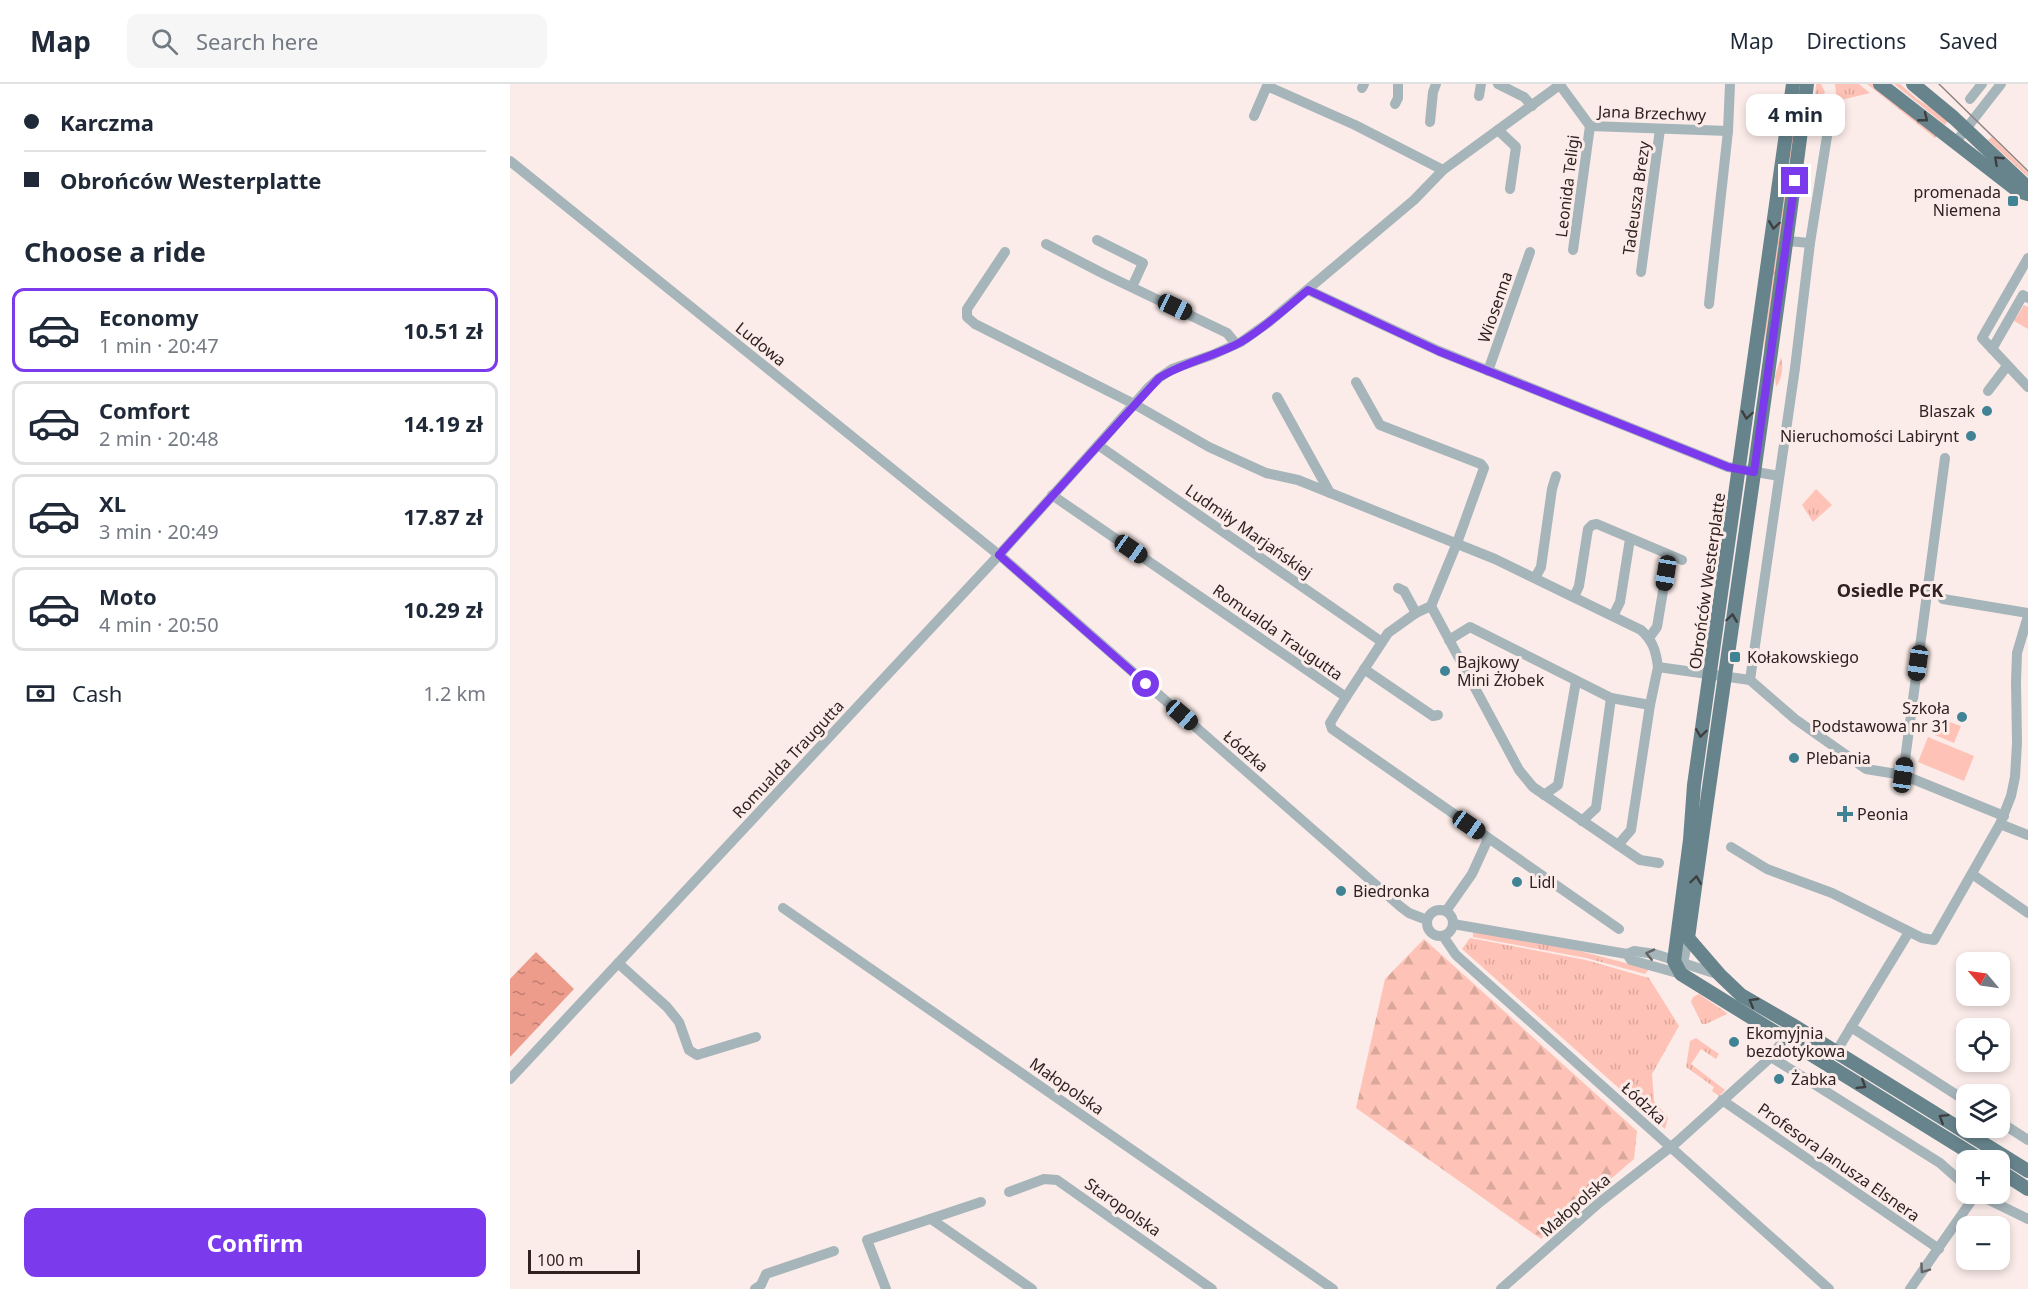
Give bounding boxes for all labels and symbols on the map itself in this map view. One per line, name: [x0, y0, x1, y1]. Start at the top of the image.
callout: 4 min: [1746, 94, 1844, 136]
street label: Jana Brzechwy: [1596, 100, 1707, 126]
one-way arrow: [1917, 111, 1928, 122]
street label: Leonida Teligi: [1550, 133, 1584, 239]
street label: Tadeusza Brezy: [1617, 139, 1655, 256]
one-way arrow: [1995, 156, 2005, 167]
route end: [1781, 167, 1808, 194]
place label: promenada Niemena: [1914, 181, 2001, 221]
marker: promenada Niemena: [2006, 194, 2020, 208]
one-way arrow: [1768, 221, 1780, 230]
street label: Wiosenna: [1473, 268, 1517, 346]
car: [1155, 291, 1195, 323]
street label: Ludowa: [731, 317, 791, 371]
place label: Blaszak: [1919, 400, 1975, 422]
marker: Blaszak: [1980, 404, 1994, 418]
one-way arrow: [1742, 411, 1754, 420]
place label: Nieruchomości Labirynt: [1780, 425, 1959, 447]
marker: Nieruchomości Labirynt: [1964, 429, 1978, 443]
street label: Ludmiły Marjańskiej: [1181, 479, 1317, 583]
street label: Obrońców Westerplatte: [1684, 491, 1730, 671]
car: [1111, 531, 1151, 567]
car: [1654, 554, 1678, 592]
district label: Osiedle PCK: [1837, 578, 1943, 602]
street label: Romualda Traugutta: [1209, 579, 1347, 685]
one-way arrow: [1726, 614, 1738, 623]
car: [1907, 644, 1929, 682]
place label: Kołakowskiego: [1747, 646, 1859, 668]
marker: Kołakowskiego: [1728, 650, 1742, 664]
place label: Bajkowy Mini Żłobek: [1457, 651, 1545, 691]
marker: Bajkowy Mini Żłobek: [1438, 664, 1452, 678]
route start: [1132, 670, 1159, 697]
street label: Romualda Traugutta: [727, 695, 849, 823]
car: [1163, 696, 1201, 734]
place label: Szkoła Podstawowa nr 31: [1812, 697, 1950, 737]
marker: Szkoła Podstawowa nr 31: [1955, 710, 1969, 724]
street label: Łódzka: [1219, 725, 1273, 777]
one-way arrow: [1696, 728, 1708, 737]
place label: Plebania: [1806, 747, 1871, 769]
marker: Plebania: [1787, 751, 1801, 765]
car: [1892, 756, 1914, 794]
place label: Peonia: [1857, 803, 1908, 825]
car: [1449, 807, 1489, 843]
marker: Peonia: [1838, 807, 1852, 821]
place label: Lidl: [1529, 871, 1555, 893]
marker: Lidl: [1510, 875, 1524, 889]
one-way arrow: [1689, 875, 1702, 884]
place label: Biedronka: [1353, 880, 1430, 902]
marker: Biedronka: [1334, 884, 1348, 898]
one-way arrow: [1646, 948, 1656, 961]
north arrow: [1956, 952, 2010, 1006]
one-way arrow: [1749, 998, 1760, 1010]
place label: Ekomyjnia bezdotykowa: [1746, 1022, 1845, 1062]
marker: Ekomyjnia bezdotykowa: [1727, 1035, 1741, 1049]
street label: Małopolska: [1025, 1052, 1109, 1120]
place label: Żabka: [1791, 1068, 1837, 1090]
marker: Żabka: [1772, 1072, 1786, 1086]
street label: Łódzka: [1617, 1077, 1671, 1129]
one-way arrow: [1856, 1078, 1866, 1090]
street label: Profesora Janusza Elsnera: [1754, 1098, 1924, 1226]
one-way arrow: [1939, 1114, 1949, 1126]
street label: Małopolska: [1535, 1168, 1615, 1242]
street label: Staropolska: [1081, 1173, 1165, 1241]
scale bar: [528, 1247, 640, 1274]
one-way arrow: [1921, 1262, 1932, 1273]

